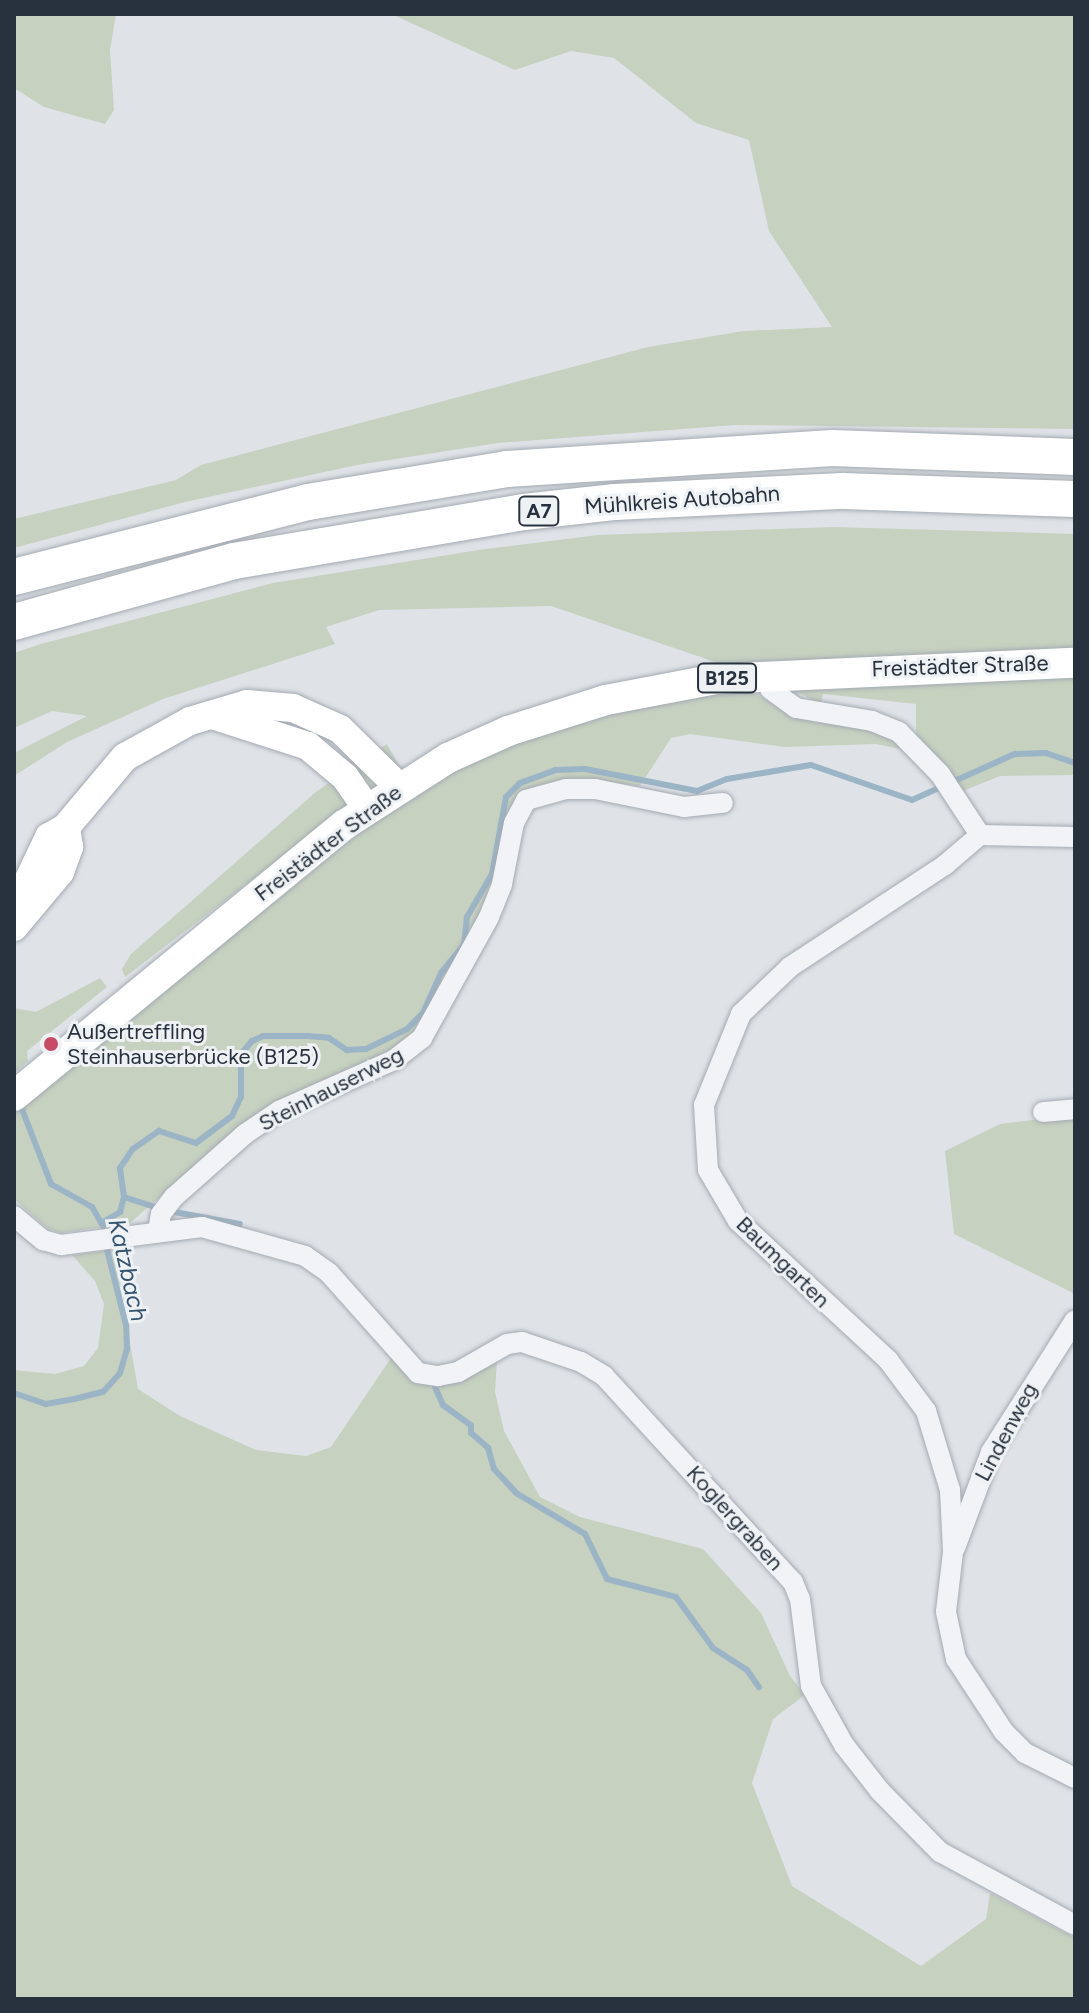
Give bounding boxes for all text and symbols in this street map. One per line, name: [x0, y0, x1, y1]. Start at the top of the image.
street label: Mühlkreis Autobahn: [583, 480, 781, 520]
road number: A7: [517, 495, 561, 527]
street label: Freistädter Straße: [871, 650, 1049, 682]
road number: B125: [697, 662, 757, 694]
street label: Freistädter Straße: [249, 779, 407, 907]
place label: Außertreffling Steinhauserbrücke (B125): [67, 1018, 319, 1070]
marker: Außertreffling Steinhauserbrücke (B125): [42, 1035, 60, 1053]
street label: Steinhauserweg: [254, 1041, 408, 1137]
street label: Baumgarten: [731, 1211, 835, 1313]
water label: Katzbach: [102, 1216, 154, 1324]
street label: Lindenweg: [969, 1378, 1043, 1486]
street label: Koglergraben: [681, 1460, 789, 1576]

